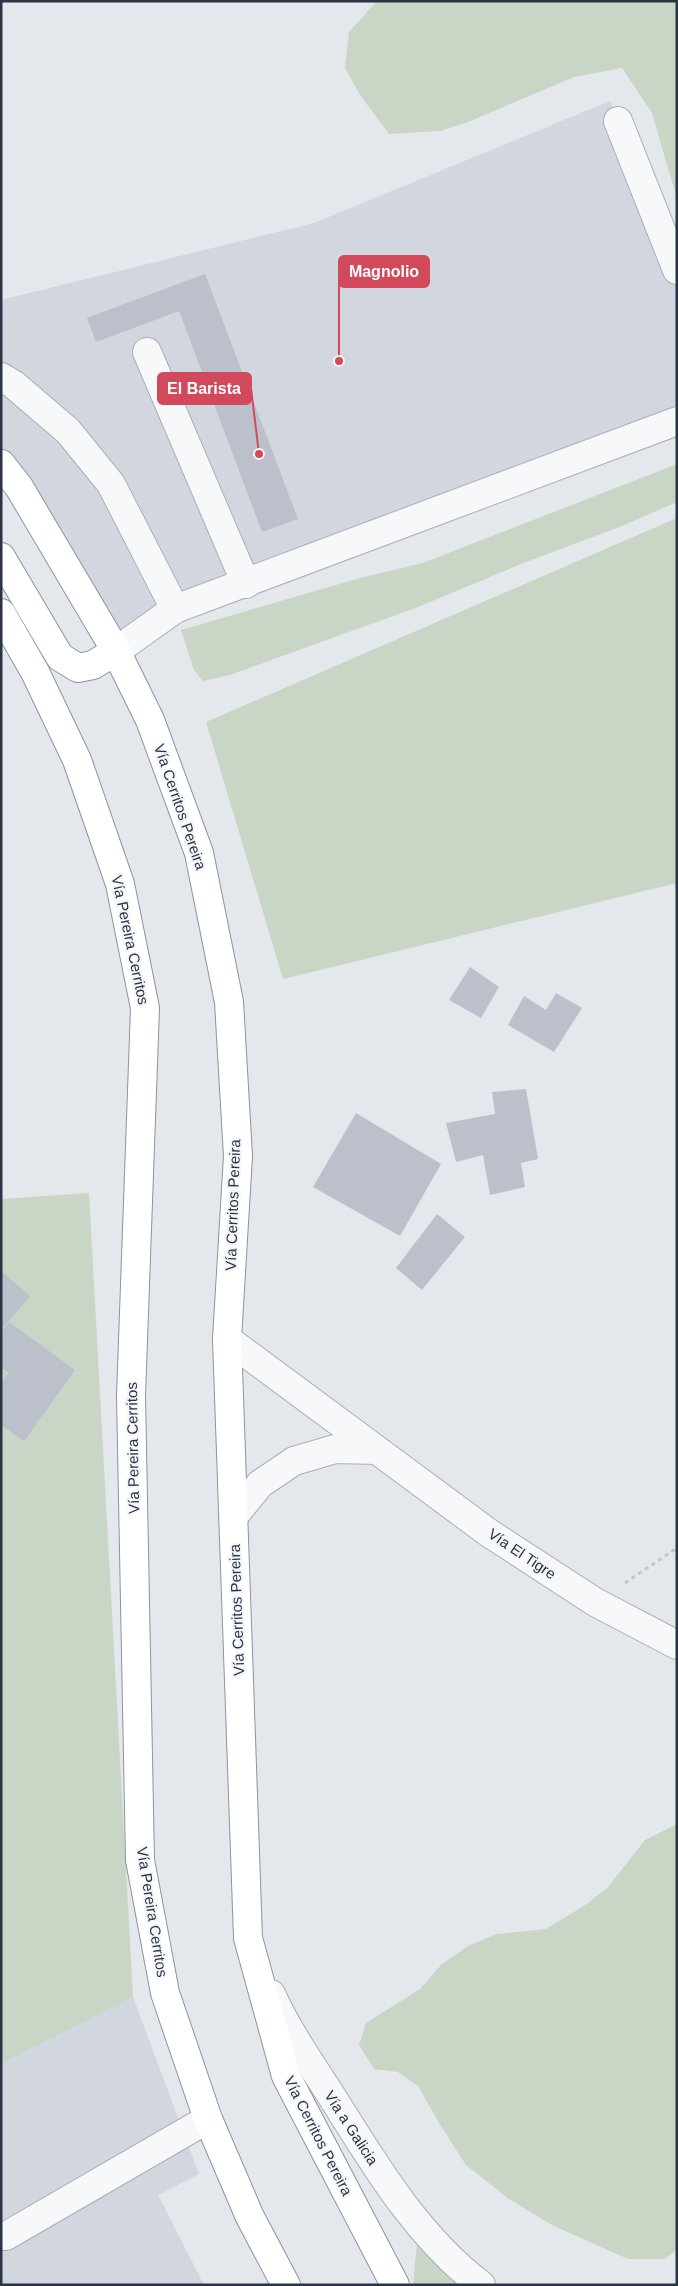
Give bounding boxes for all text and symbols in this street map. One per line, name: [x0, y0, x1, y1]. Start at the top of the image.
callout: Magnolio: [339, 256, 429, 287]
text: Magnolio: [349, 263, 419, 280]
callout: El Barista: [158, 373, 251, 404]
text: El Barista: [167, 380, 241, 397]
street label: Vía Cerritos Pereira: [151, 742, 210, 872]
street label: Vía Pereira Cerritos: [108, 874, 152, 1006]
street label: Vía Cerritos Pereira: [222, 1138, 243, 1271]
street label: Vía Pereira Cerritos: [123, 1382, 142, 1514]
street label: Vía El Tigre: [485, 1525, 559, 1582]
street label: Vía Cerritos Pereira: [226, 1543, 247, 1676]
street label: Vía Pereira Cerritos: [134, 1846, 171, 1978]
street label: Vía Cerritos Pereira: [281, 2073, 356, 2199]
street label: Vía a Galicia: [321, 2087, 382, 2169]

